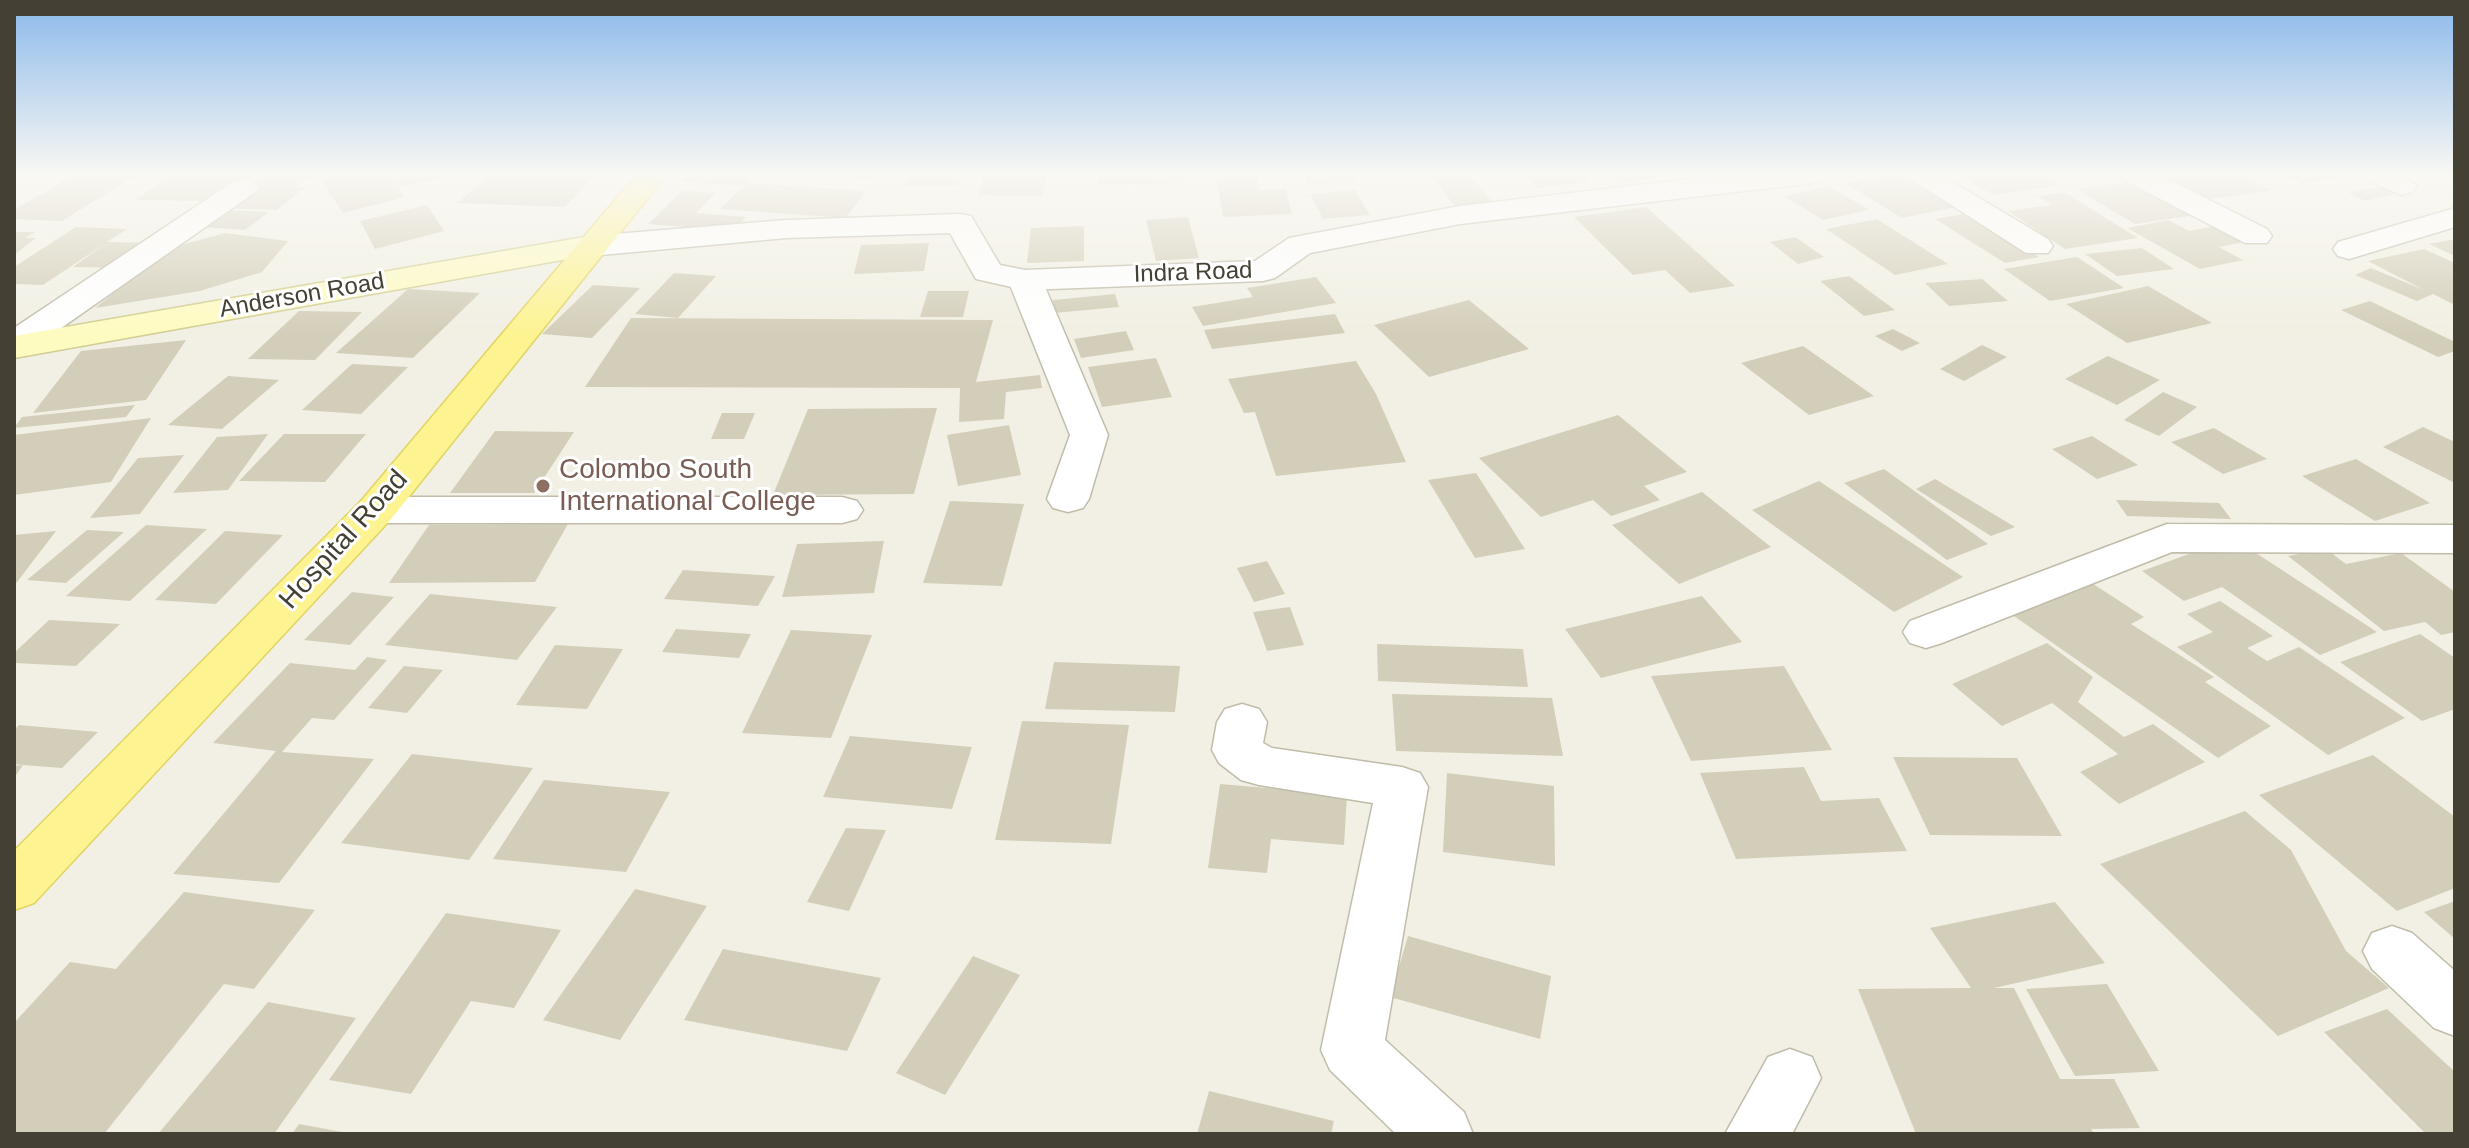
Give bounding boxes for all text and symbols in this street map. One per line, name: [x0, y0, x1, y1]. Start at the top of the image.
street label: Indra Road: [1133, 257, 1253, 289]
street label: Anderson Road: [217, 267, 387, 325]
place label: Colombo South International College: [559, 453, 816, 519]
street label: Hospital Road: [273, 463, 415, 617]
marker: Colombo South International College: [534, 477, 552, 495]

